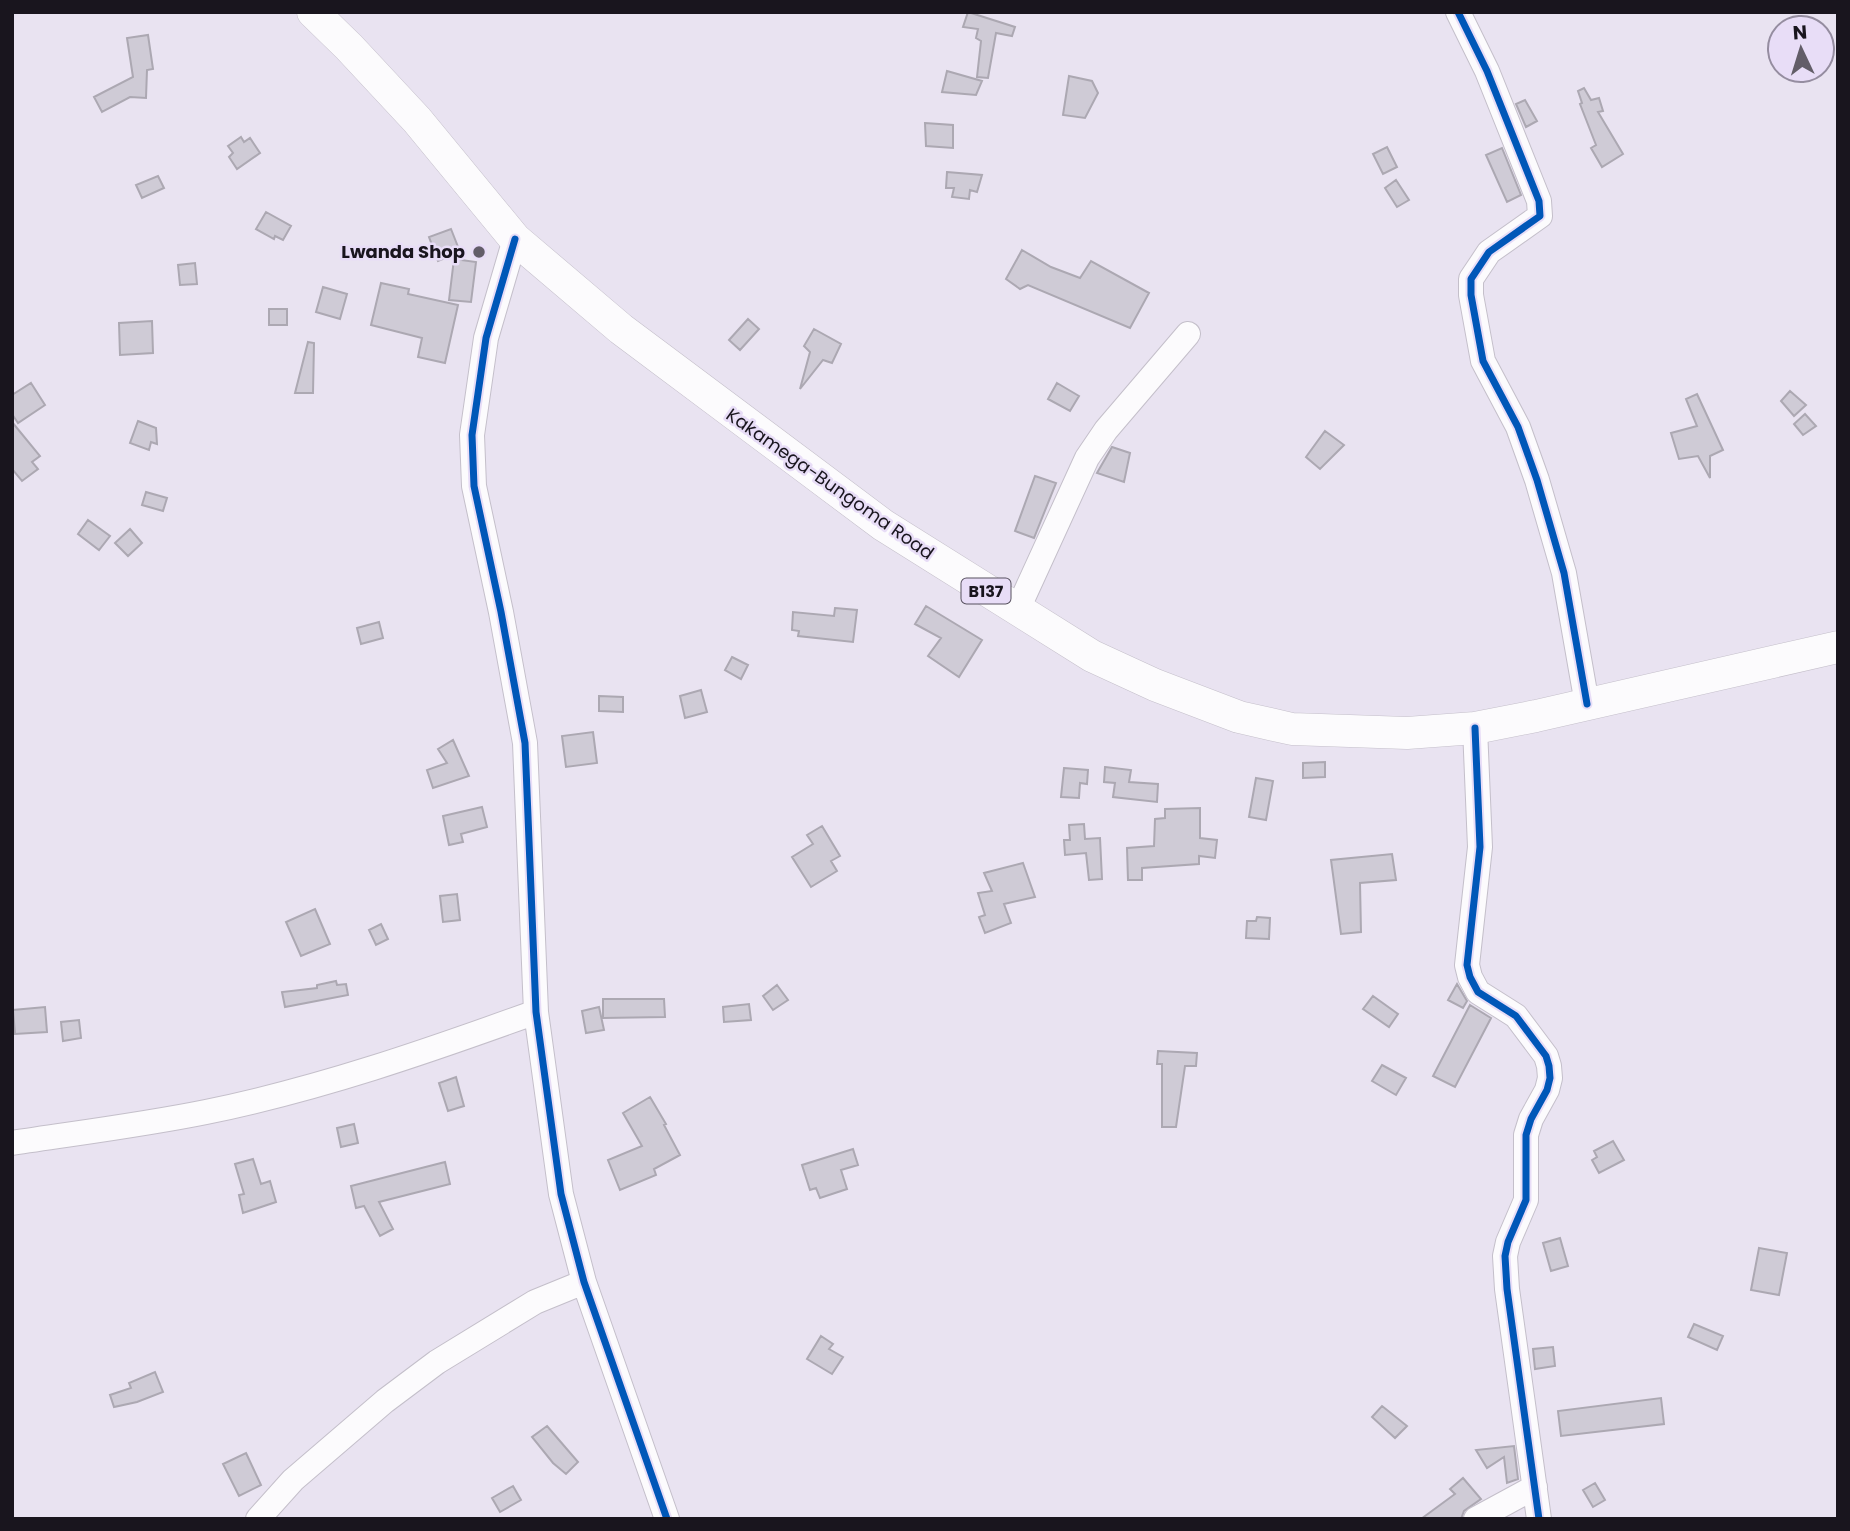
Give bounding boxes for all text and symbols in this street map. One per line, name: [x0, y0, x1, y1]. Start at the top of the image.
north arrow: [1766, 14, 1836, 84]
text: N: [1792, 19, 1808, 47]
place label: Lwanda Shop: [341, 239, 465, 264]
marker: Lwanda Shop: [471, 244, 487, 260]
street label: Kakamega-Bungoma Road: [721, 402, 939, 565]
road number: B137: [962, 578, 1010, 604]

